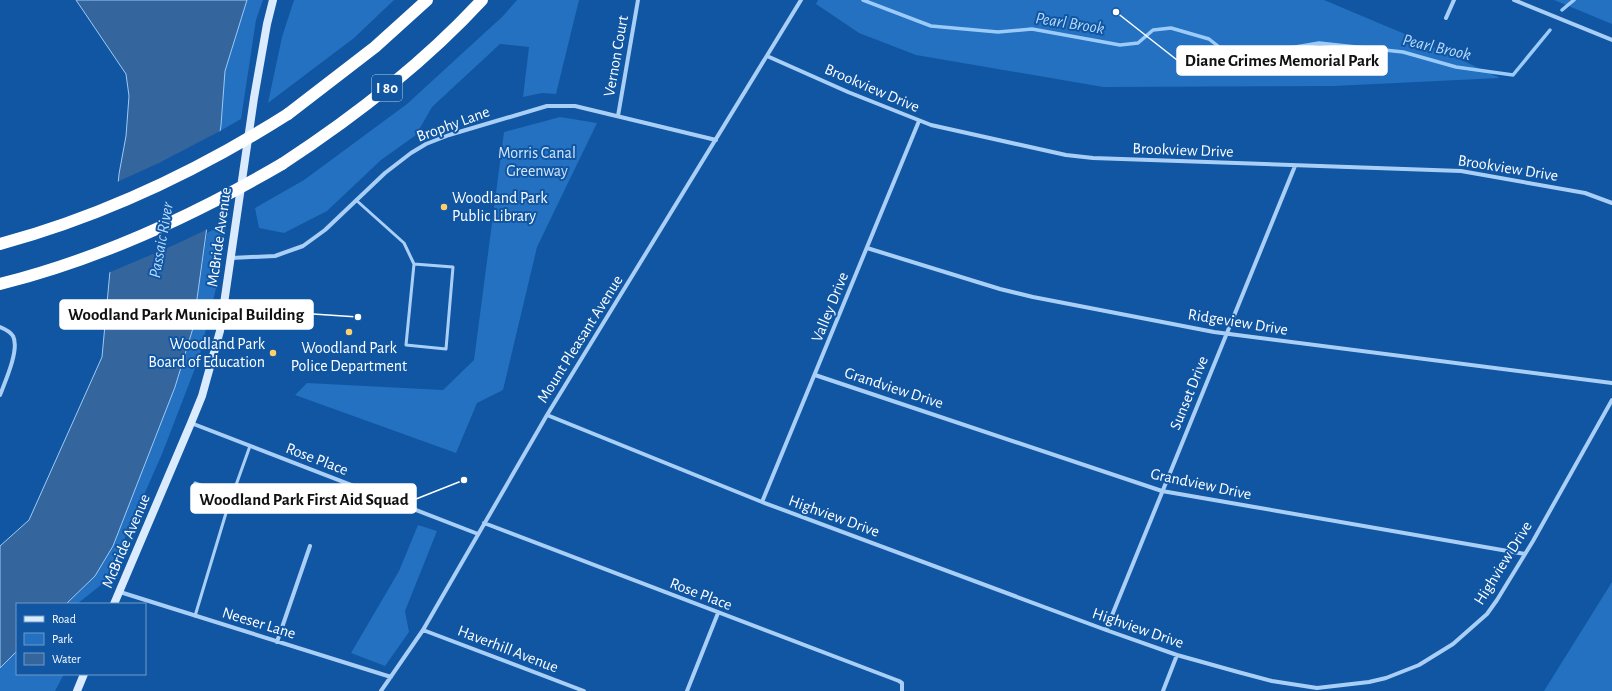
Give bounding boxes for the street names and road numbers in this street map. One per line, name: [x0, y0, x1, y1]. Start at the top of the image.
street label: Vernon Court: [601, 14, 631, 98]
street label: Brookview Drive: [822, 61, 922, 115]
road number: I 80: [372, 75, 402, 101]
street label: Brophy Lane: [414, 103, 492, 146]
street label: Brookview Drive: [1132, 140, 1234, 160]
street label: Brookview Drive: [1457, 152, 1559, 184]
street label: McBride Avenue: [204, 186, 234, 288]
street label: Valley Drive: [809, 270, 852, 344]
street label: Mount Pleasant Avenue: [534, 272, 626, 406]
street label: Ridgeview Drive: [1187, 306, 1289, 338]
street label: Sunset Drive: [1167, 354, 1211, 432]
street label: Grandview Drive: [843, 365, 945, 411]
street label: Rose Place: [284, 440, 350, 478]
street label: Grandview Drive: [1149, 465, 1253, 503]
street label: McBride Avenue: [99, 492, 153, 590]
street label: Highview Drive: [786, 492, 882, 540]
street label: Highview Drive: [1471, 518, 1535, 608]
street label: Rose Place: [668, 575, 734, 613]
street label: Neeser Lane: [220, 604, 298, 642]
street label: Highview Drive: [1090, 605, 1186, 651]
street label: Haverhill Avenue: [456, 622, 560, 676]

